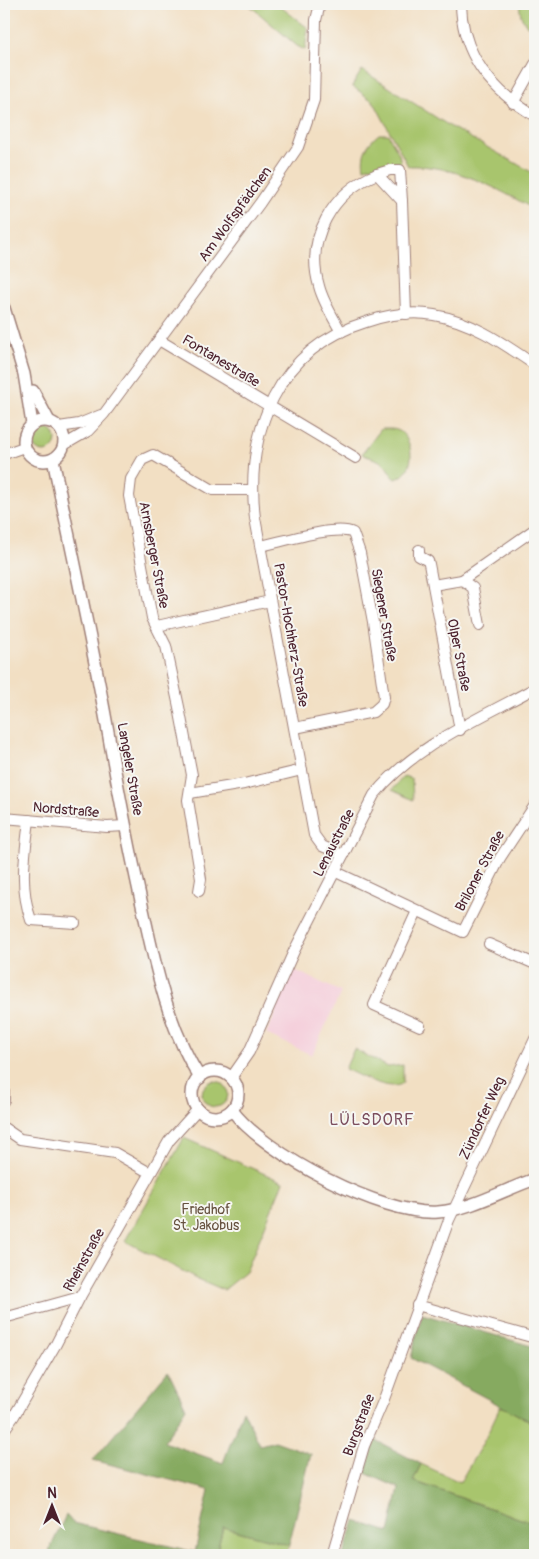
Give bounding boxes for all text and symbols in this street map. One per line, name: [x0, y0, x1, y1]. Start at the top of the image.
street label: Am Wolfspfädchen: [195, 163, 275, 265]
street label: Fontanestraße: [179, 331, 263, 391]
street label: Arnsberger Straße: [135, 500, 173, 610]
street label: Pastor-Hochherz-Straße: [270, 562, 312, 708]
street label: Siegener Straße: [367, 567, 401, 663]
street label: Olper Straße: [444, 617, 474, 693]
street label: Langeler Straße: [113, 721, 147, 817]
street label: Nordstraße: [32, 799, 100, 821]
street label: Lenaustraße: [310, 806, 358, 880]
street label: Briloner Straße: [452, 828, 508, 914]
street label: Zündorfer Weg: [455, 1074, 509, 1162]
district label: LÜLSDORF: [329, 1110, 415, 1130]
park label: Friedhof St. Jakobus: [173, 1201, 240, 1234]
street label: Rheinstraße: [60, 1225, 108, 1295]
street label: Burgstraße: [339, 1392, 379, 1458]
north arrow: [28, 1482, 78, 1532]
text: N: [47, 1485, 57, 1502]

